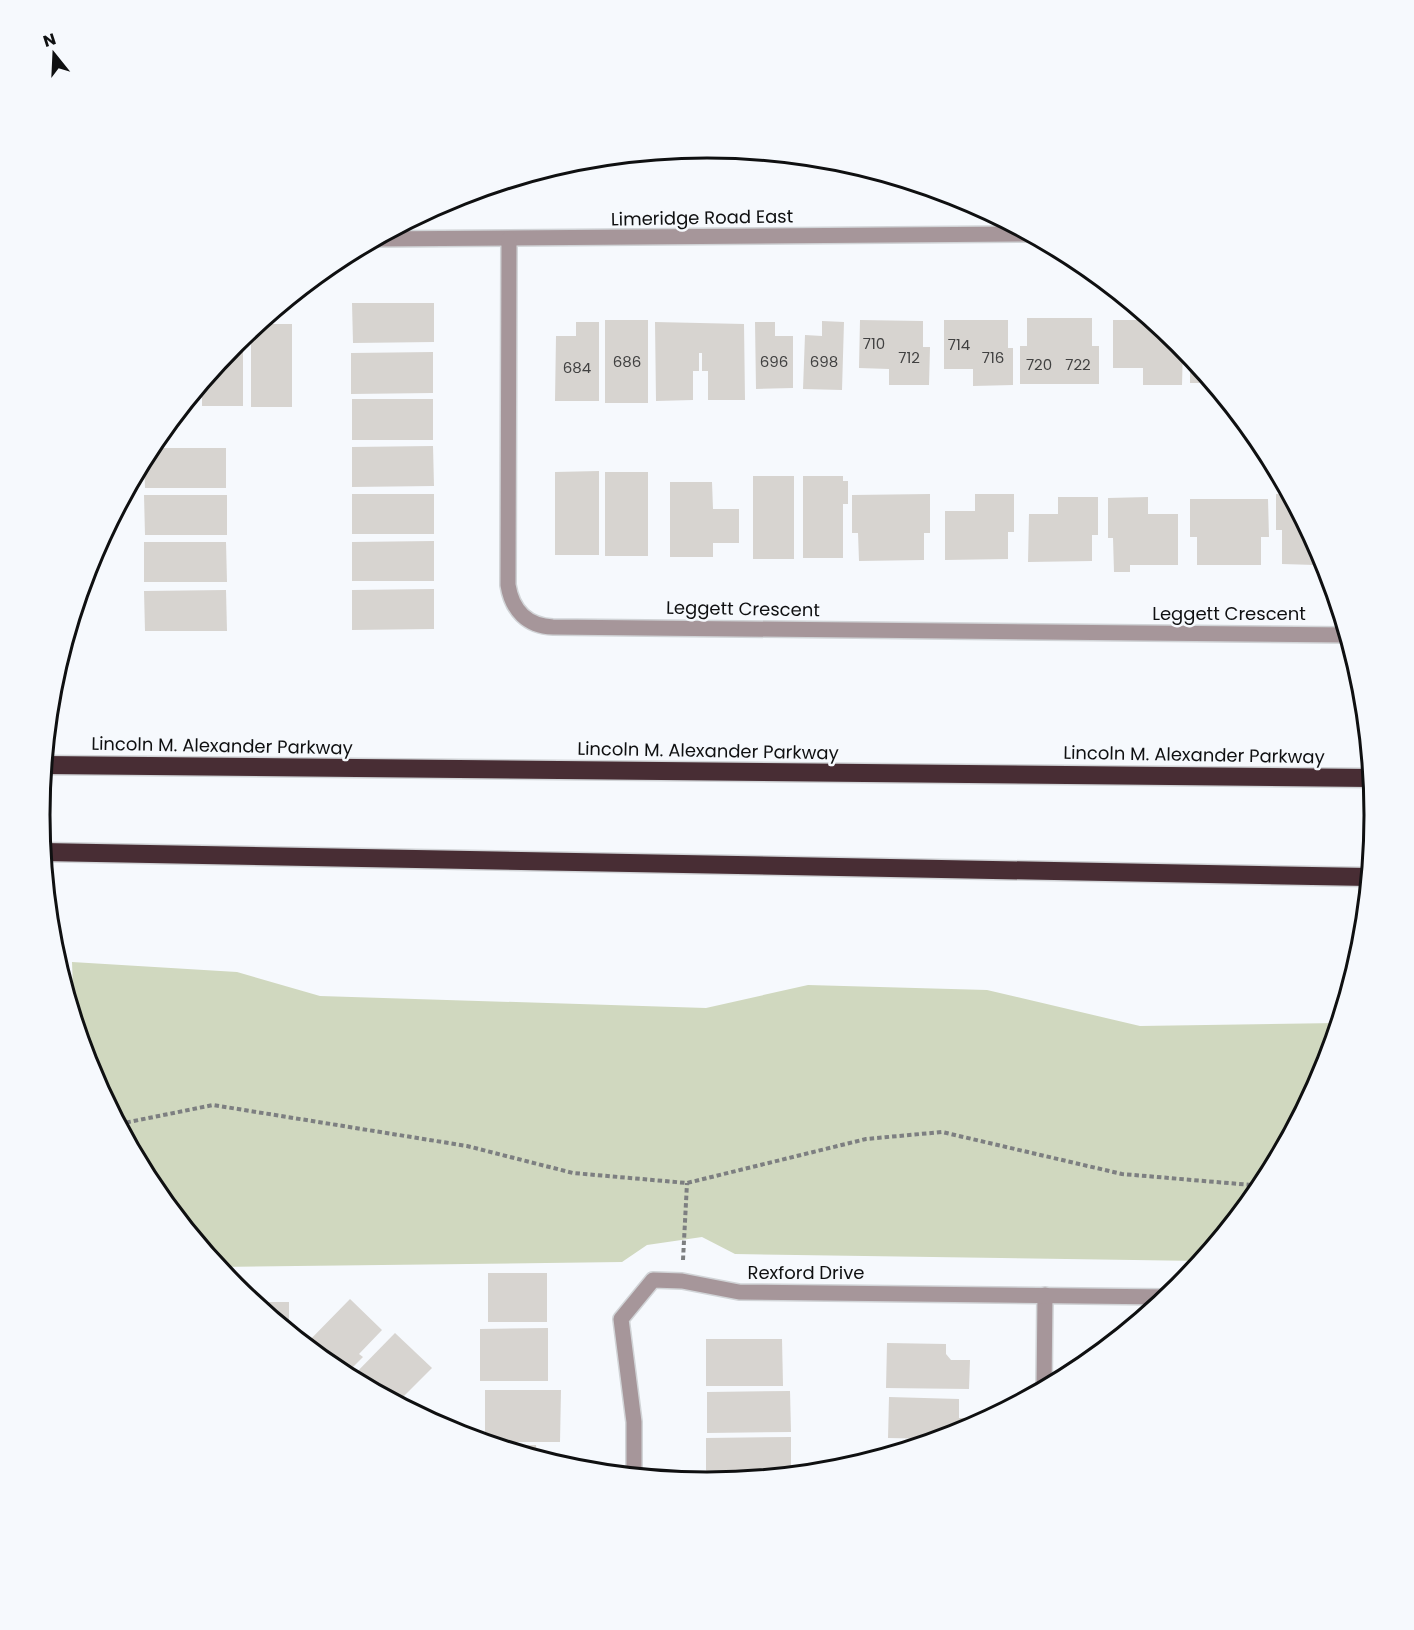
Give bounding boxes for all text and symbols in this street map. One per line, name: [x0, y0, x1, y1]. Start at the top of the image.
north arrow: [24, 24, 84, 84]
text: N: [40, 27, 59, 53]
street label: Limeridge Road East: [611, 203, 793, 232]
house number: 710: [863, 333, 885, 354]
house number: 714: [948, 334, 970, 355]
house number: 712: [898, 347, 920, 368]
house number: 716: [982, 347, 1004, 368]
house number: 686: [613, 351, 641, 372]
house number: 696: [760, 351, 788, 372]
house number: 698: [810, 351, 838, 372]
house number: 720: [1026, 354, 1052, 375]
house number: 722: [1065, 354, 1091, 375]
house number: 684: [563, 357, 591, 378]
street label: Leggett Crescent: [666, 595, 820, 622]
street label: Leggett Crescent: [1152, 601, 1306, 626]
street label: Lincoln M. Alexander Parkway: [91, 731, 353, 760]
street label: Lincoln M. Alexander Parkway: [577, 736, 839, 765]
street label: Lincoln M. Alexander Parkway: [1063, 740, 1325, 769]
street label: Rexford Drive: [748, 1260, 864, 1285]

